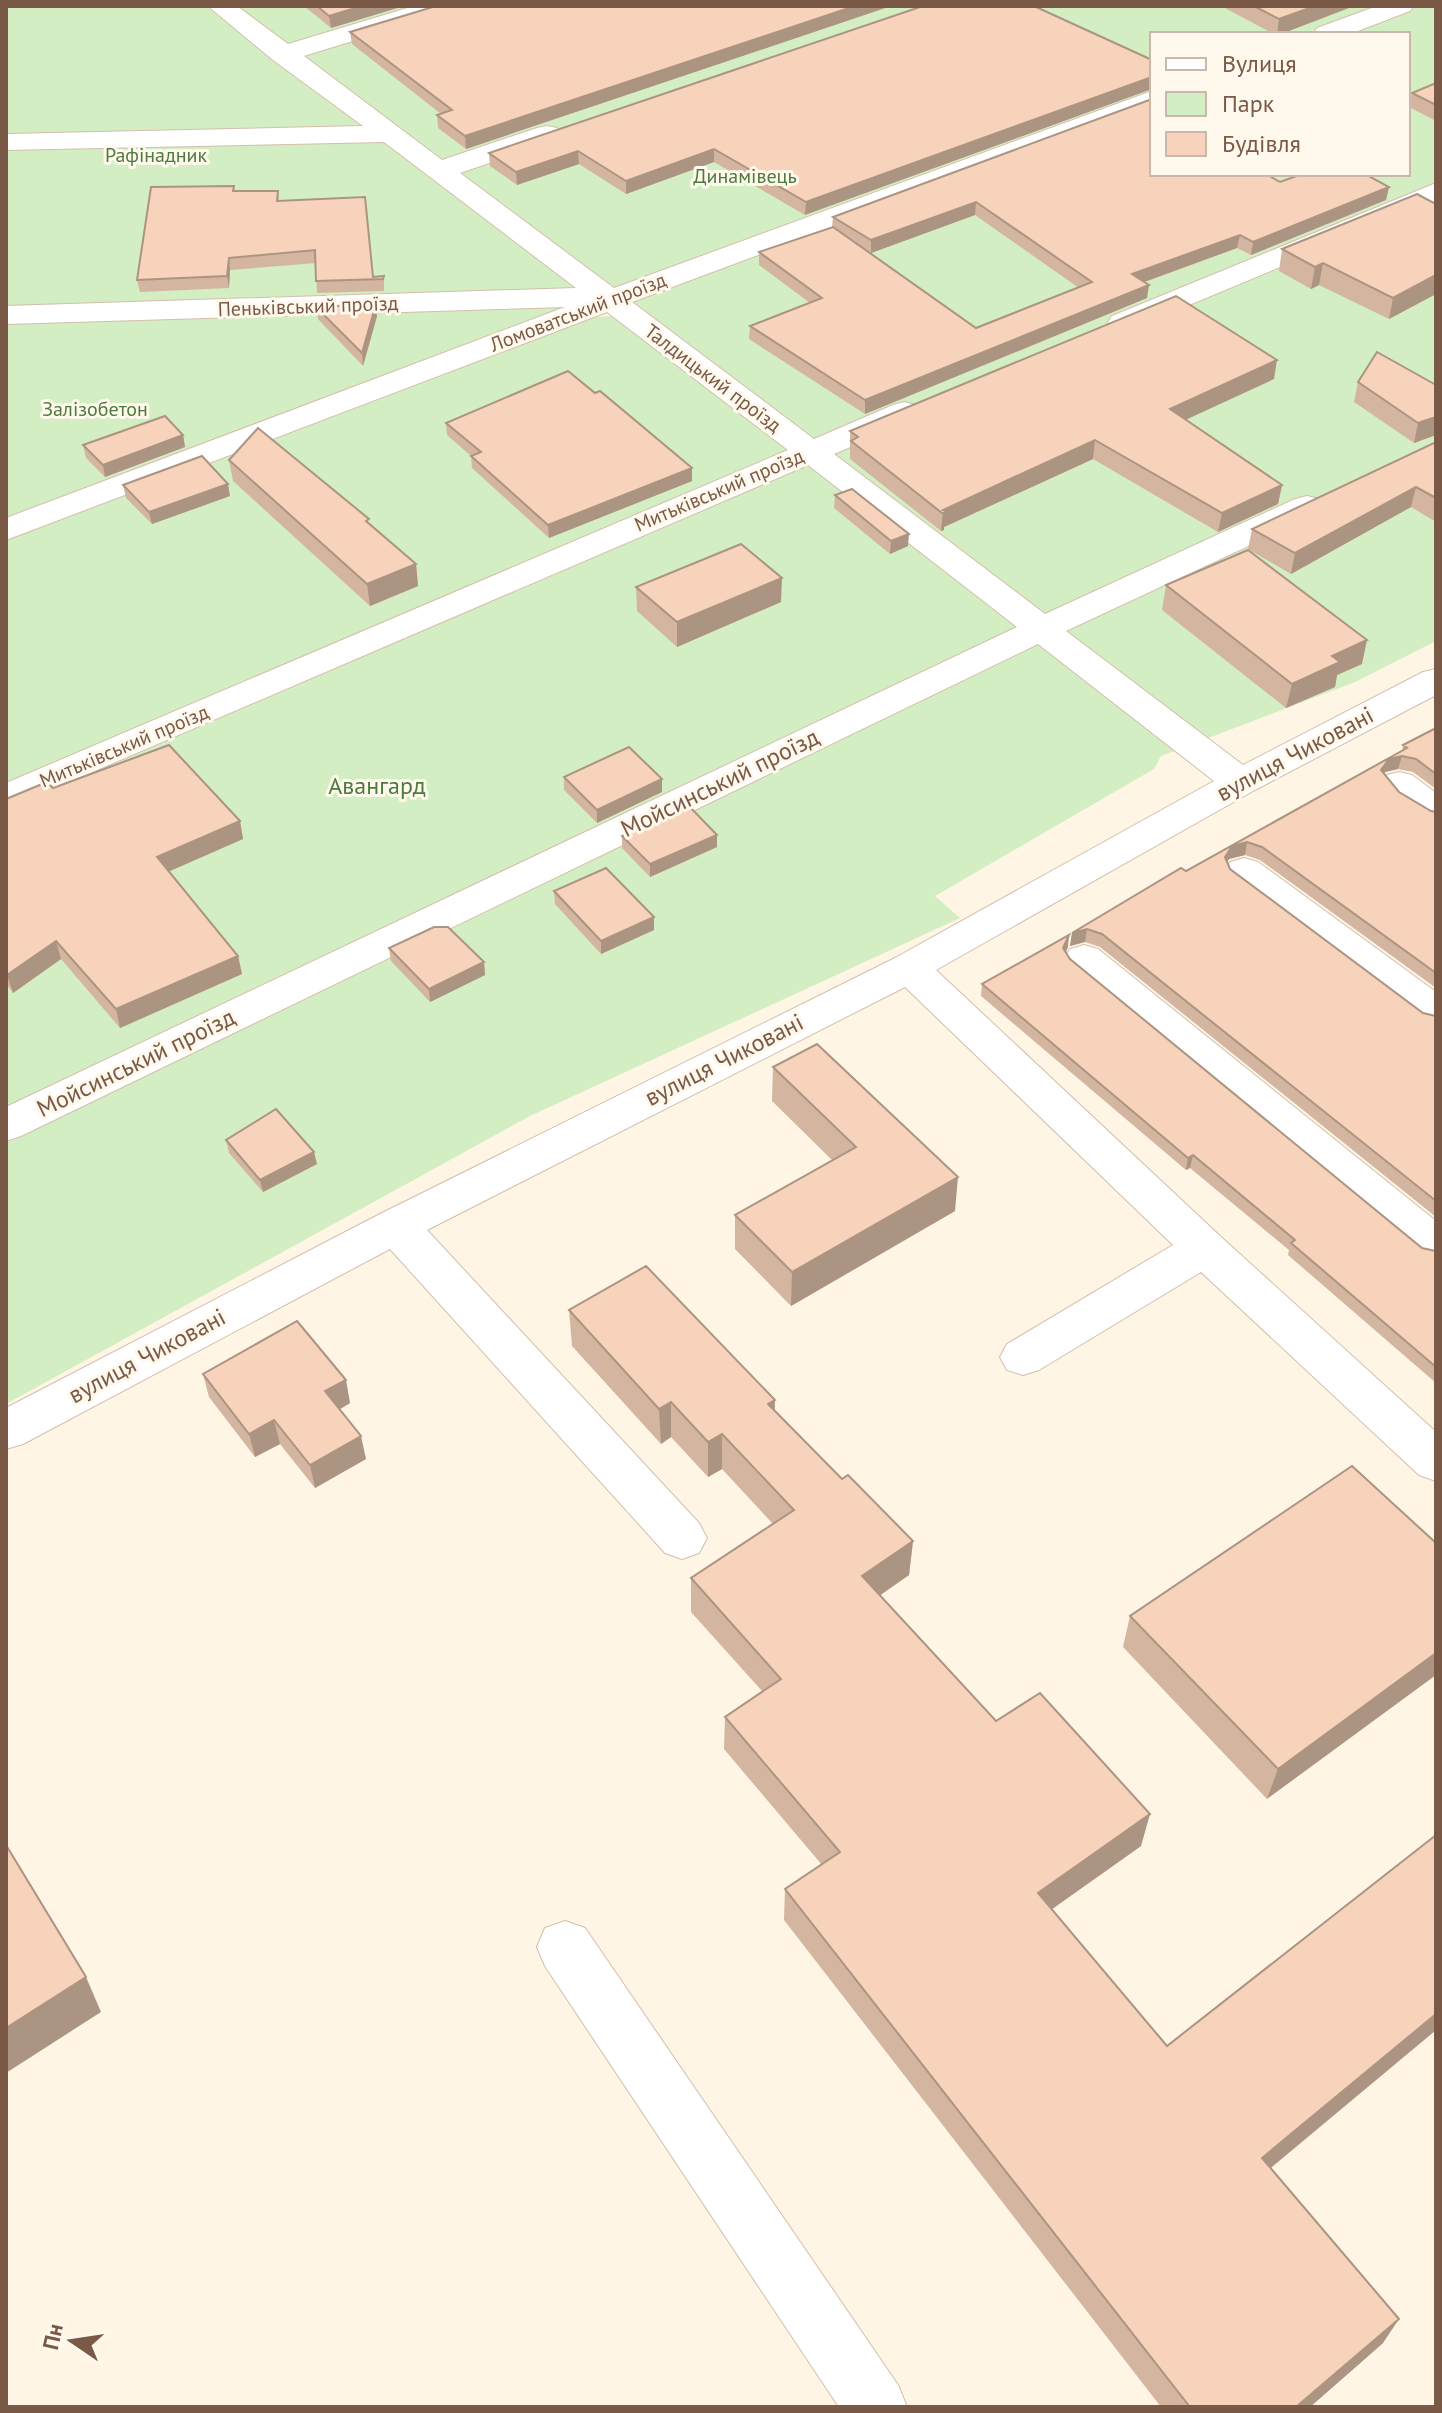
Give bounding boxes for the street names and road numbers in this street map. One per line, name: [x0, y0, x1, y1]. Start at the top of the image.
street label: Ломоватський проїзд: [485, 266, 670, 358]
street label: Пеньківський проїзд: [217, 290, 399, 322]
street label: Талдицький проїзд: [639, 318, 787, 438]
street label: Митьківський проїзд: [630, 443, 808, 537]
street label: Митьківський проїзд: [35, 699, 213, 793]
street label: вулиця Чиковані: [1211, 699, 1379, 808]
street label: Мойсинський проїзд: [616, 721, 824, 844]
street label: Мойсинський проїзд: [32, 1001, 240, 1124]
street label: вулиця Чиковані: [639, 1006, 808, 1113]
street label: вулиця Чиковані: [63, 1301, 231, 1410]

